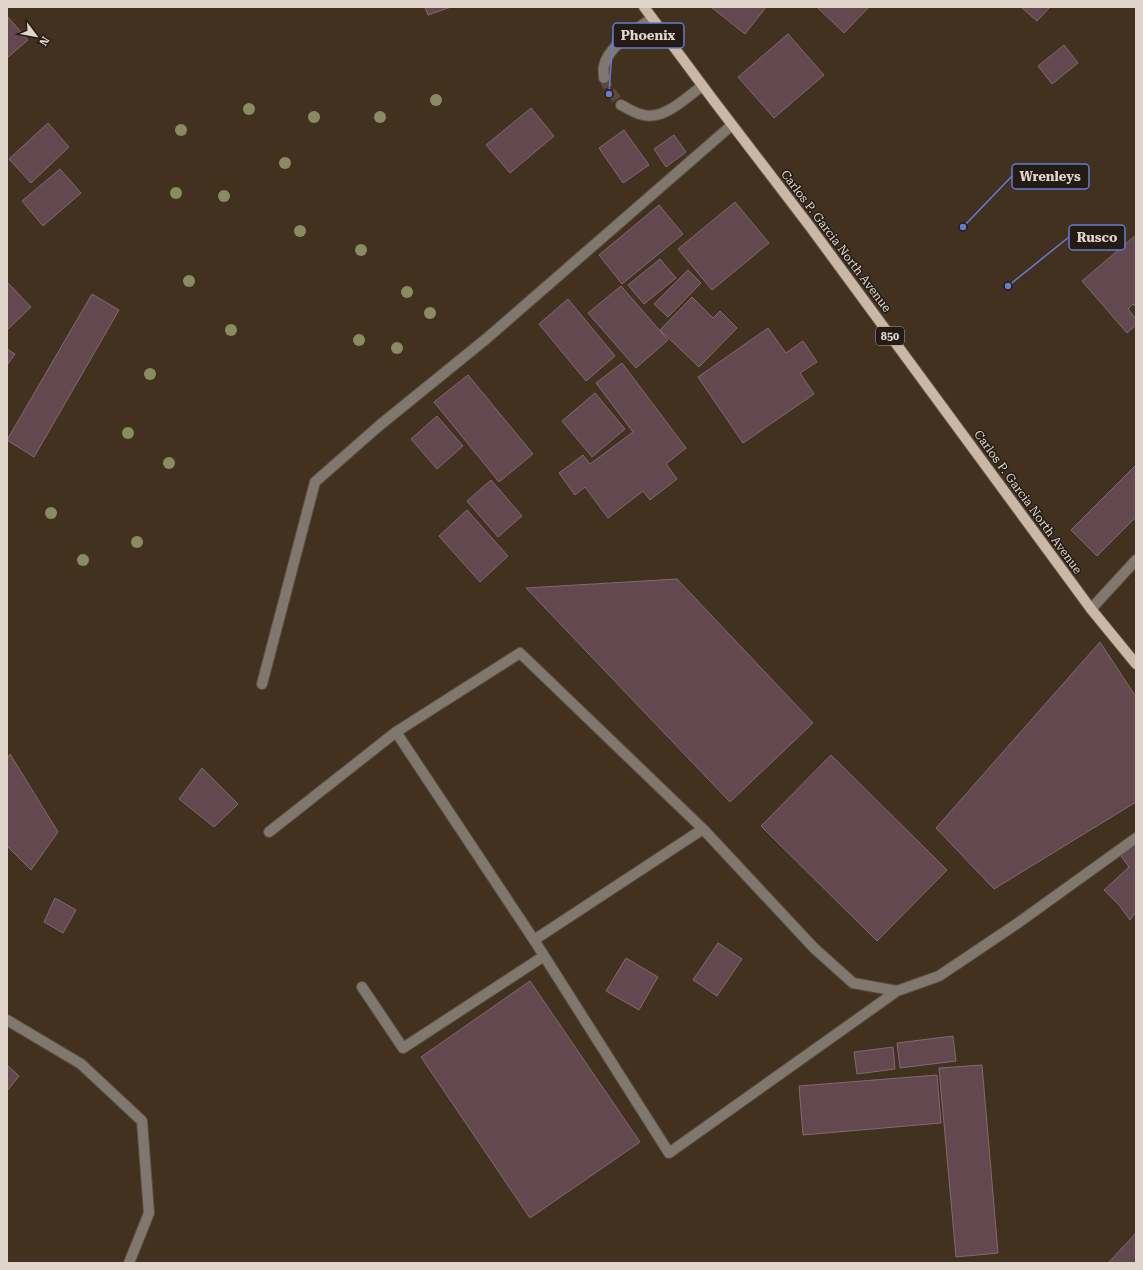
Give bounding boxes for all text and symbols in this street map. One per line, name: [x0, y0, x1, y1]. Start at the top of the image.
north arrow: [16, 16, 56, 56]
callout: Phoenix: [613, 23, 684, 48]
text: Phoenix: [621, 28, 676, 43]
text: N: [36, 34, 52, 49]
callout: Wrenleys: [1012, 164, 1089, 189]
street label: Carlos P. Garcia North Avenue: [778, 167, 894, 315]
text: Wrenleys: [1019, 169, 1081, 184]
callout: Rusco: [1069, 225, 1125, 250]
text: Rusco: [1077, 230, 1117, 245]
road number: 850: [876, 327, 904, 345]
street label: Carlos P. Garcia North Avenue: [971, 427, 1085, 577]

